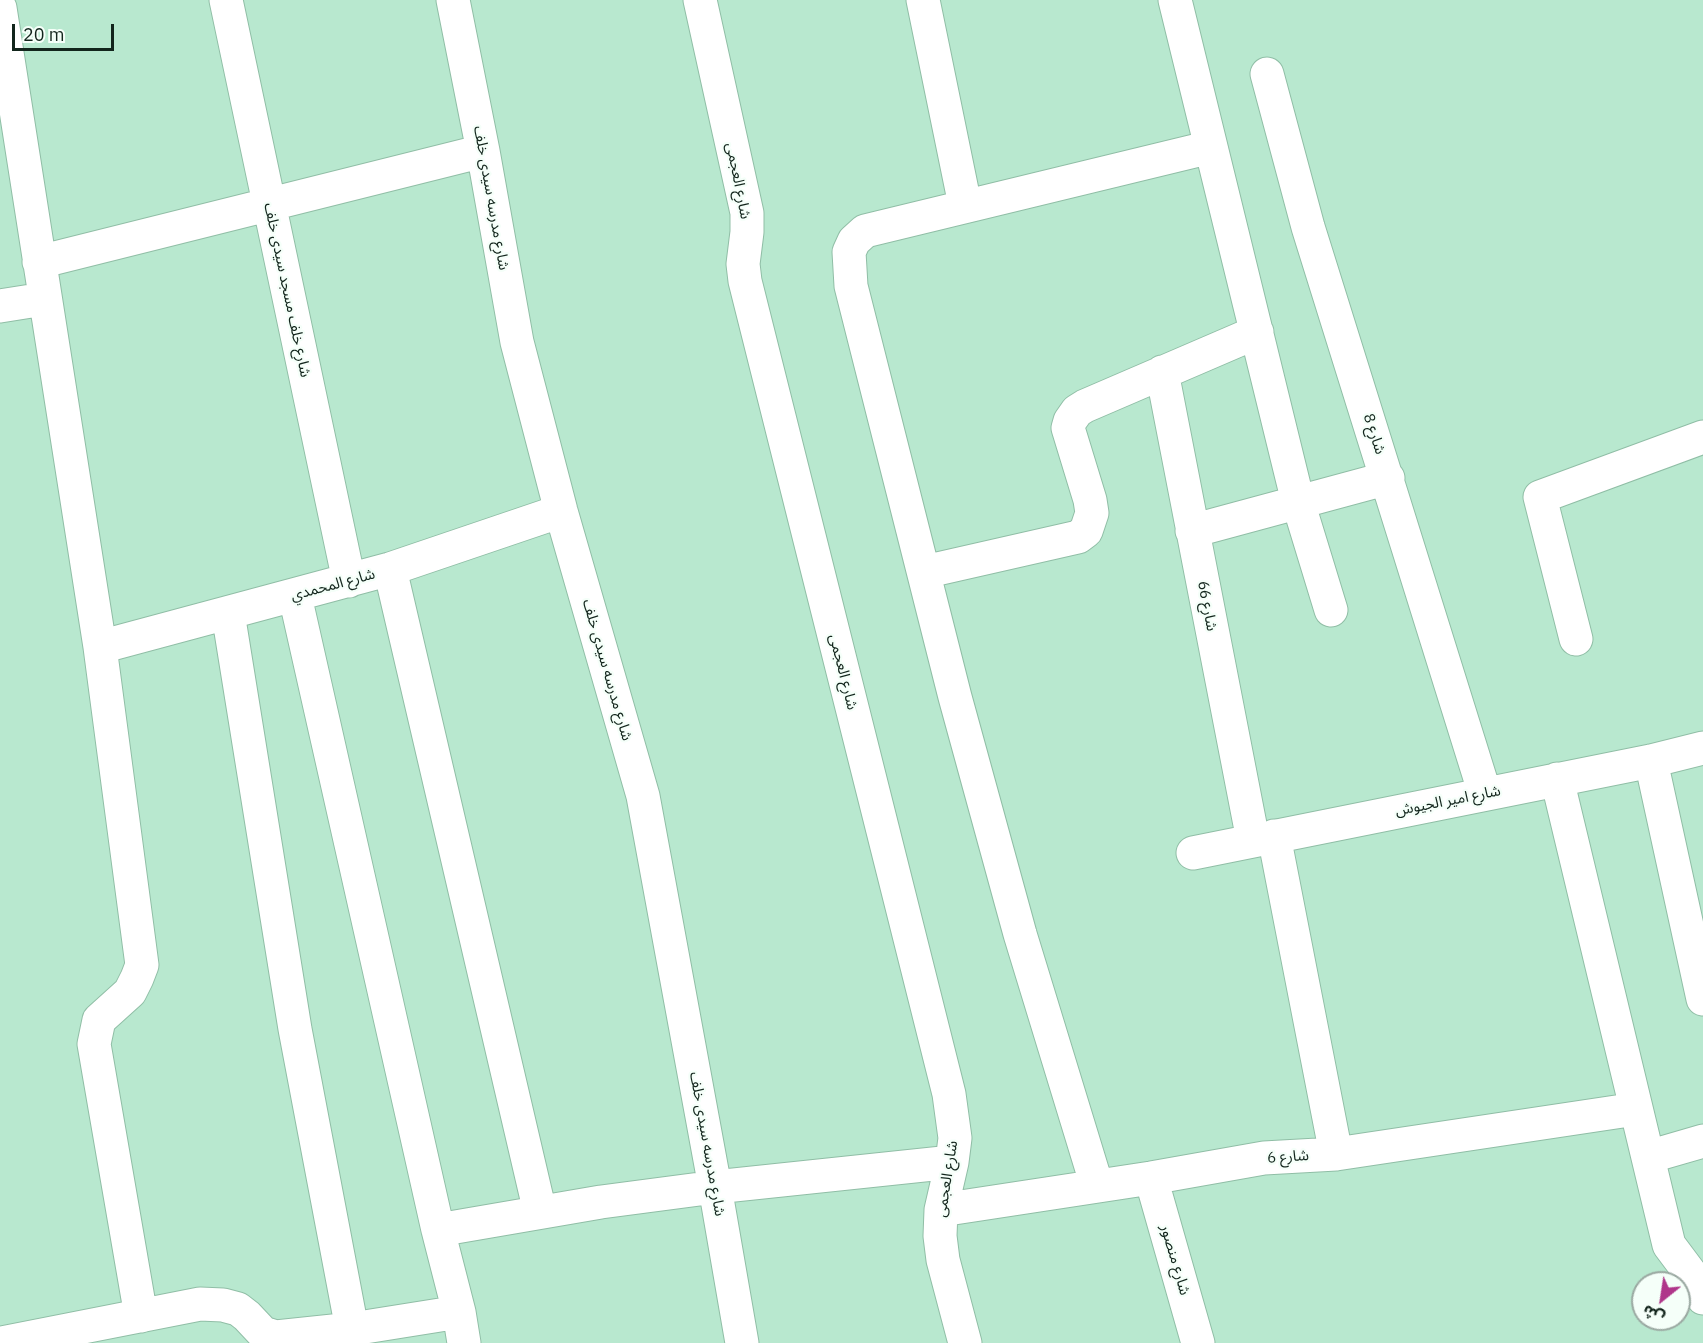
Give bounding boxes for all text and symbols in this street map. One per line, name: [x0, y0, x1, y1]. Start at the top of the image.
scale bar: [15, 12, 117, 50]
text: 20 m: [23, 23, 65, 46]
street label: شارع مدرسه سيدى خلف: [469, 124, 513, 272]
street label: شارع العجمى: [722, 141, 754, 221]
street label: شارع خلف مسجد سيدى خلف: [260, 201, 314, 379]
street label: شارع 8: [1359, 411, 1389, 457]
street label: شارع المحمدي: [289, 565, 377, 605]
street label: شارع 66: [1193, 579, 1221, 633]
street label: شارع مدرسه سيدى خلف: [578, 597, 636, 743]
street label: شارع العجمى: [825, 632, 861, 712]
street label: شارع امير الجيوش: [1394, 782, 1502, 820]
street label: شارع مدرسه سيدى خلف: [685, 1070, 729, 1218]
street label: شارع العجمى: [932, 1139, 962, 1219]
street label: شارع 6: [1267, 1147, 1309, 1167]
street label: شارع منصور: [1156, 1223, 1194, 1297]
north arrow: [1631, 1271, 1691, 1331]
text: ش: [1639, 1301, 1667, 1329]

